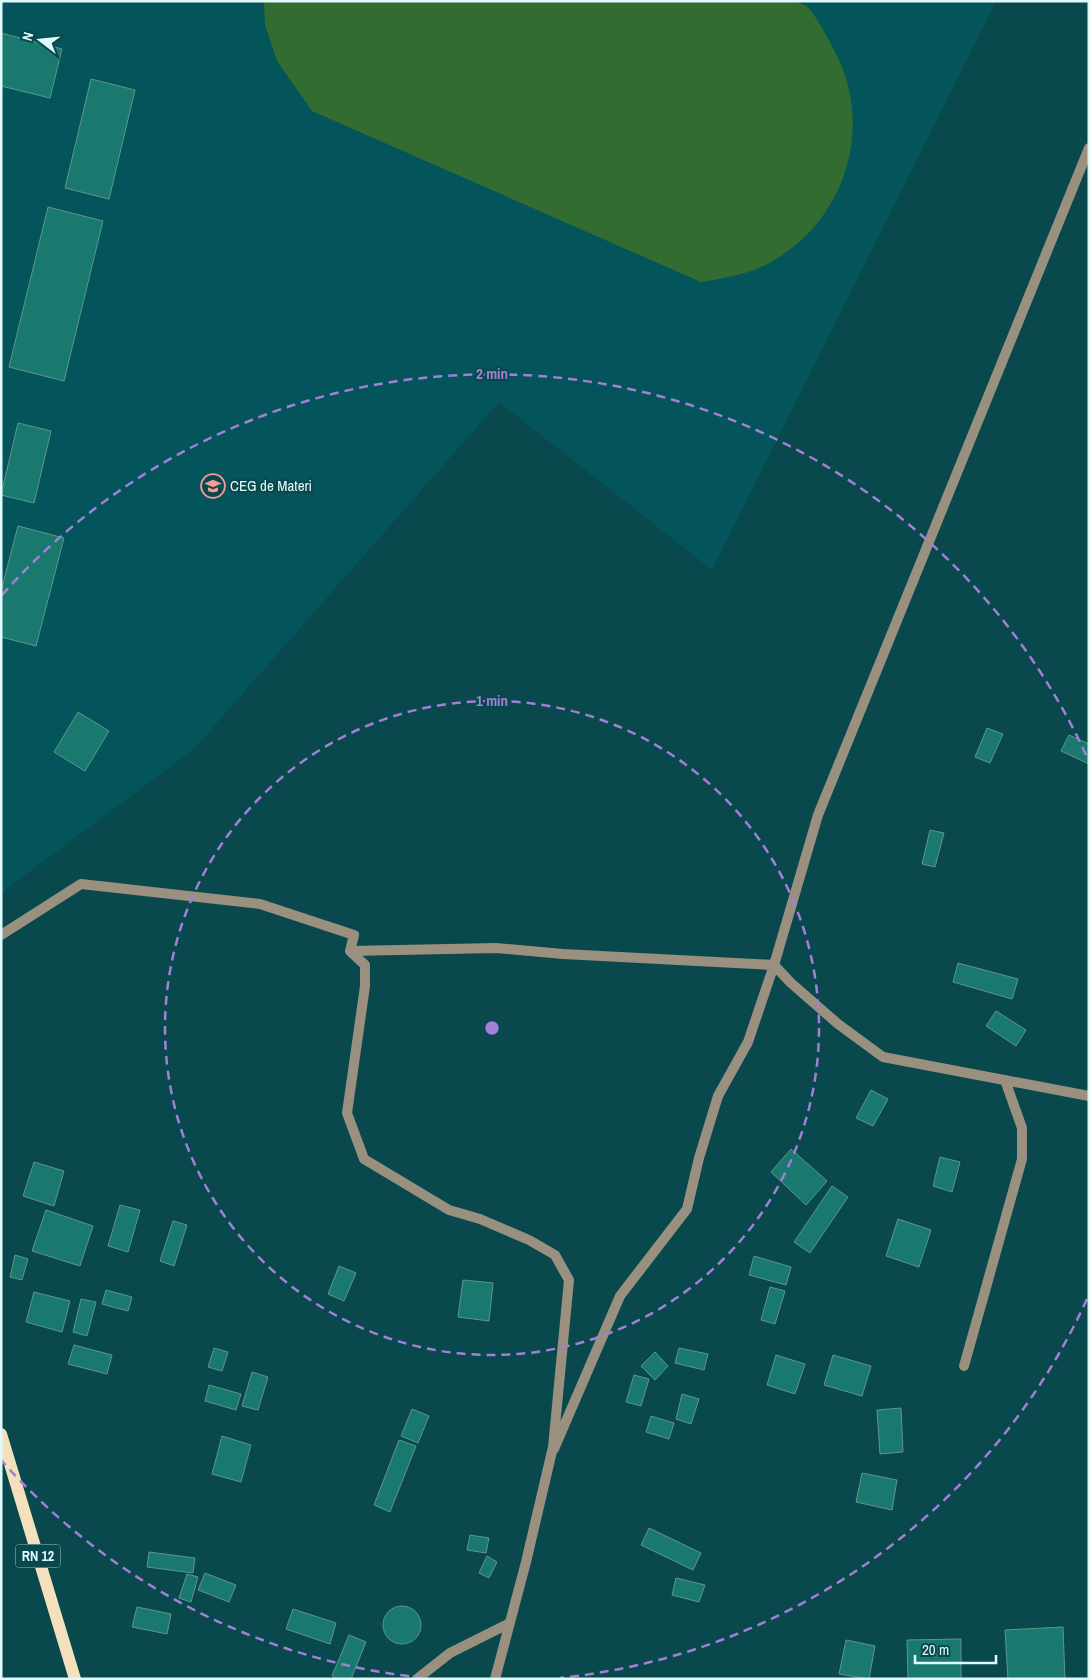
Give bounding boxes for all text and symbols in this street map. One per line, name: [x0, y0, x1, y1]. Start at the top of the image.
north arrow: [15, 15, 65, 65]
text: N: [18, 30, 37, 43]
text: 2 min: [476, 363, 508, 384]
school or university icon: CEG de Materi: [200, 473, 226, 499]
place label: CEG de Materi: [230, 475, 312, 496]
text: 1 min: [476, 690, 508, 711]
centre of rings: [483, 1019, 501, 1037]
road number: RN 12: [15, 1544, 60, 1568]
scale bar: [915, 1632, 996, 1664]
text: 20 m: [922, 1639, 949, 1660]

